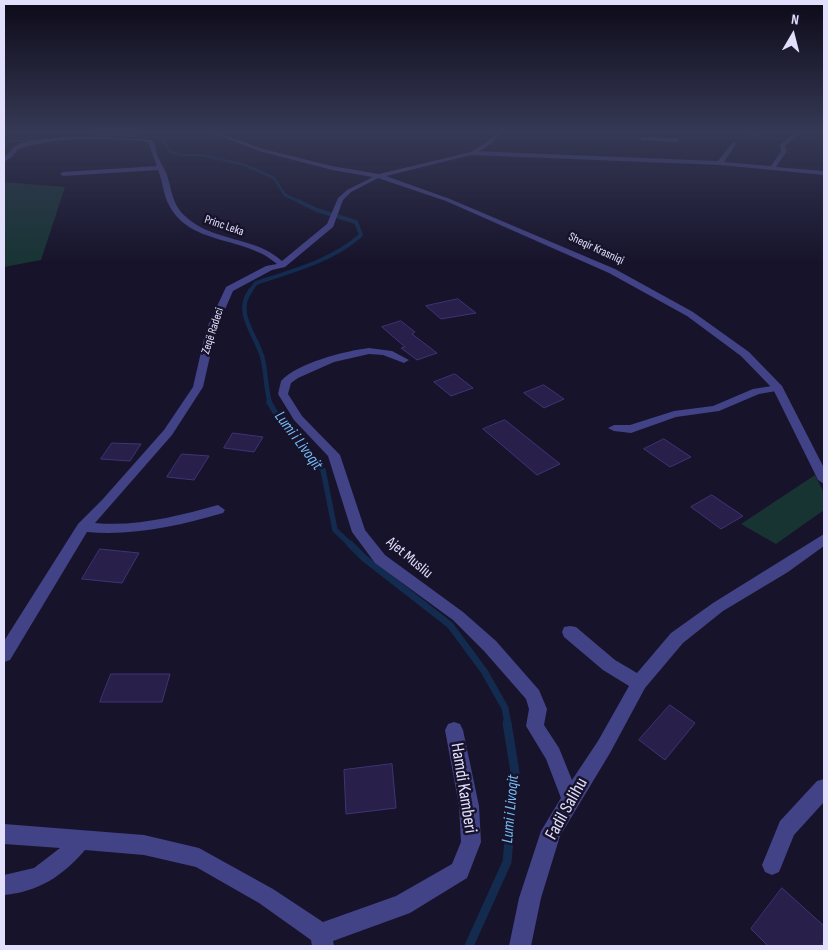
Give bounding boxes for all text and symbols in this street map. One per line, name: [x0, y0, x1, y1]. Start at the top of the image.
north arrow: [768, 10, 818, 60]
text: N: [790, 11, 800, 29]
street label: Princ Leka: [202, 213, 246, 239]
street label: Sheqir Krasniqi: [566, 230, 626, 268]
street label: Zeqë Radeci: [199, 306, 227, 356]
water label: Lumi i Livoqit: [270, 408, 326, 474]
street label: Ajet Musliu: [382, 533, 436, 583]
street label: Hamdi Kamberi: [445, 741, 481, 835]
water label: Lumi i Livoqit: [498, 774, 524, 844]
street label: Fadil Salihu: [541, 774, 593, 844]

